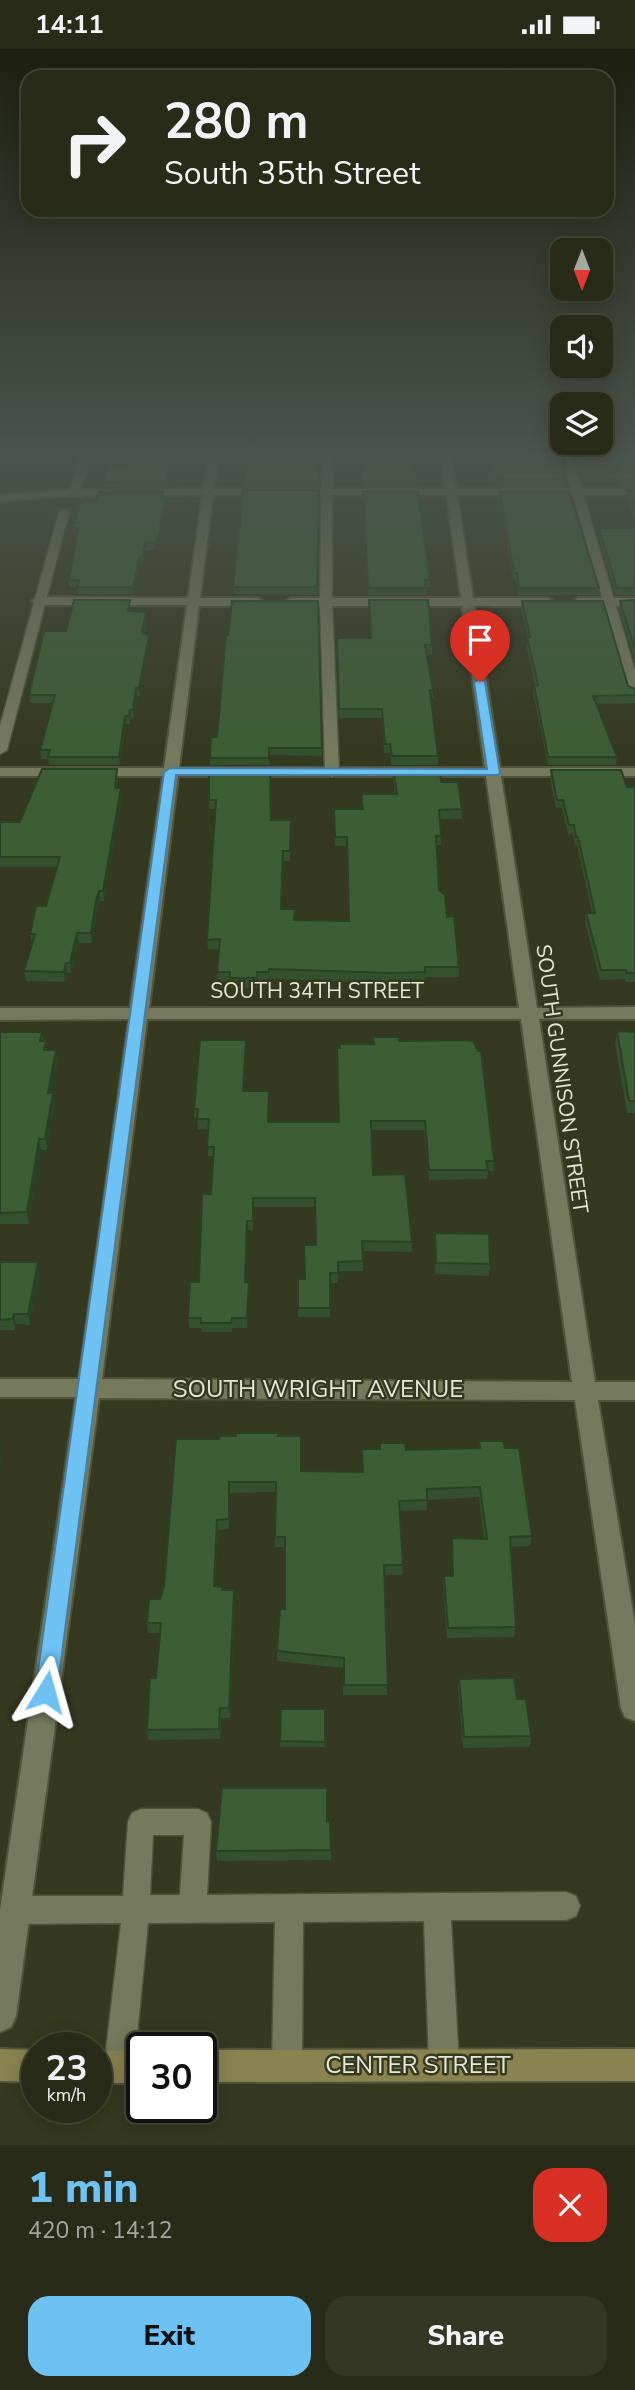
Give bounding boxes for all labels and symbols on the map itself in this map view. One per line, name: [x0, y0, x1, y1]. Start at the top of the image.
north arrow: [550, 238, 612, 301]
pin: [450, 610, 510, 682]
street label: SOUTH GUNNISON STREET: [529, 943, 595, 1216]
street label: SOUTH 34TH STREET: [210, 977, 424, 1005]
street label: SOUTH WRIGHT AVENUE: [173, 1373, 463, 1405]
position arrow: [9, 1655, 83, 1729]
speed limit sign: 30: [126, 2032, 217, 2123]
street label: CENTER STREET: [325, 2049, 511, 2081]

